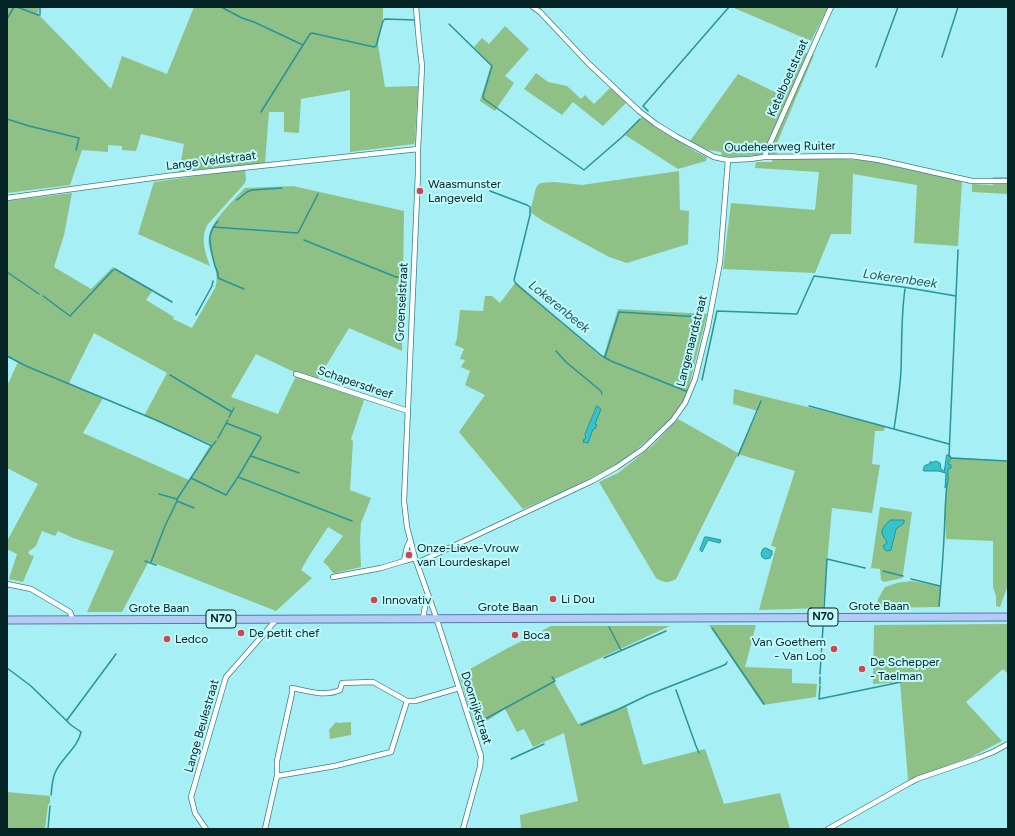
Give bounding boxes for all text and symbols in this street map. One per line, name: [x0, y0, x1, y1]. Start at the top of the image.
street label: Ketelboetstraat: [764, 37, 812, 119]
street label: Oudeheerweg Ruiter: [724, 139, 836, 155]
street label: Lange Veldstraat: [165, 148, 257, 174]
place label: Waasmunster Langeveld: [428, 177, 501, 205]
marker: Waasmunster Langeveld: [415, 186, 425, 196]
street label: Groenselstraat: [393, 262, 411, 342]
water label: Lokerenbeek: [862, 266, 938, 292]
water label: Lokerenbeek: [525, 277, 593, 337]
street label: Langenaardstraat: [674, 294, 710, 388]
street label: Schapersdreef: [316, 363, 394, 403]
place label: Onze-Lieve-Vrouw van Lourdeskapel: [417, 541, 519, 569]
marker: Onze-Lieve-Vrouw van Lourdeskapel: [404, 550, 414, 560]
place label: Li Dou: [561, 592, 595, 606]
place label: Innovativ: [382, 593, 431, 607]
marker: Li Dou: [548, 594, 558, 604]
marker: Innovativ: [369, 595, 379, 605]
street label: Grote Baan: [849, 599, 909, 613]
street label: Grote Baan: [478, 600, 538, 614]
street label: Grote Baan: [129, 601, 189, 615]
road number: N70: [808, 608, 838, 626]
road number: N70: [206, 610, 236, 628]
place label: De petit chef: [249, 626, 319, 640]
marker: De petit chef: [236, 628, 246, 638]
place label: Boca: [523, 628, 550, 642]
marker: Boca: [510, 630, 520, 640]
place label: Ledco: [175, 632, 208, 646]
marker: Ledco: [162, 634, 172, 644]
place label: Van Goethem - Van Loo: [752, 635, 826, 663]
marker: Van Goethem - Van Loo: [829, 644, 839, 654]
place label: De Schepper - Taelman: [870, 655, 940, 683]
marker: De Schepper - Taelman: [857, 664, 867, 674]
street label: Doornijkstraat: [457, 670, 495, 746]
street label: Lange Beulestraat: [182, 678, 222, 774]

